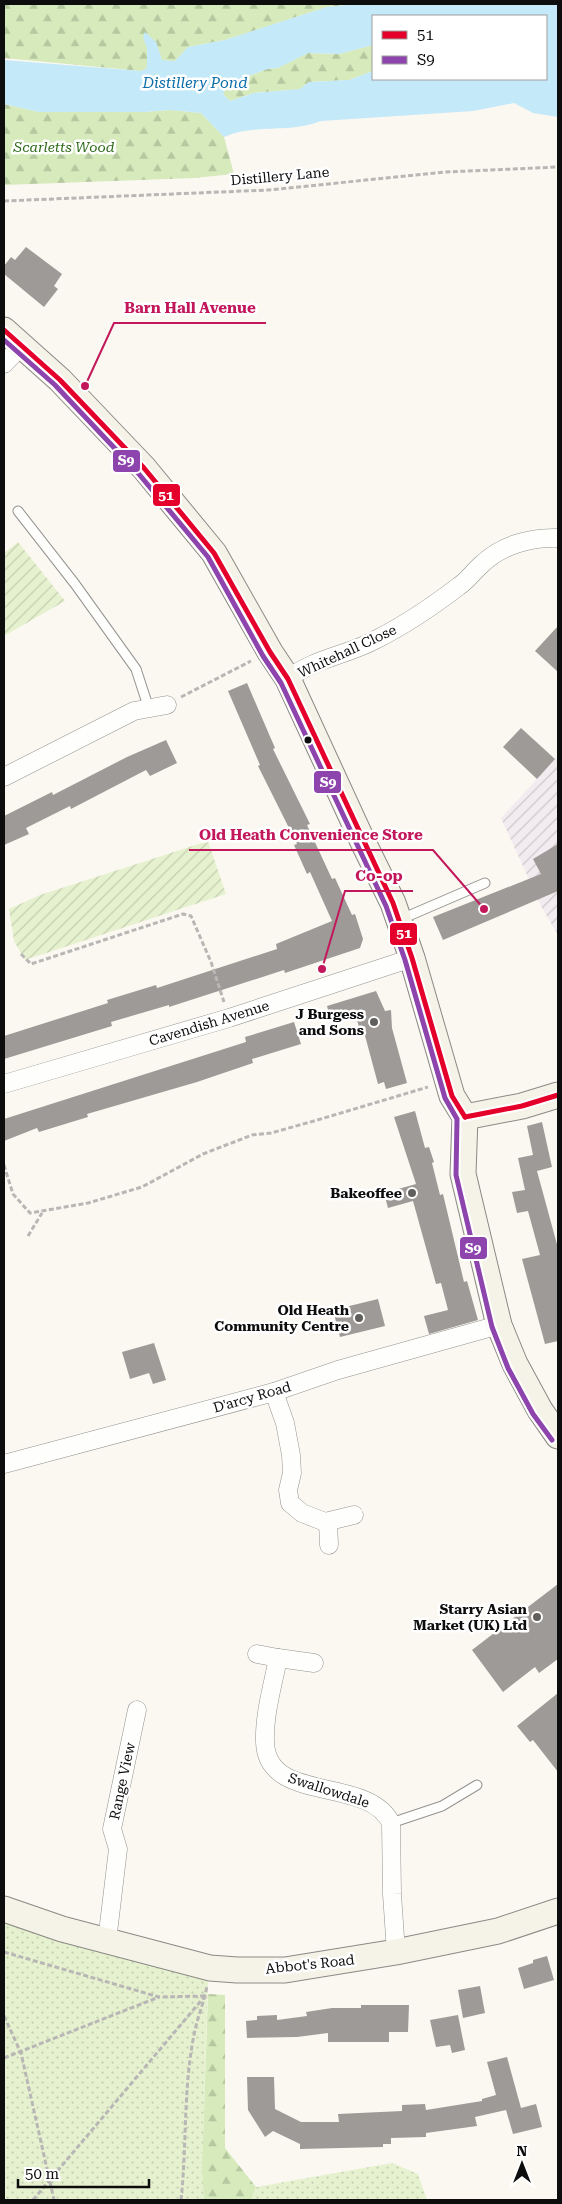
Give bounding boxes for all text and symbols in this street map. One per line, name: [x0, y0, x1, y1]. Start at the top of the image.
legend: [372, 15, 547, 80]
text: 51: [417, 26, 434, 44]
text: S9: [417, 51, 435, 69]
water label: Distillery Pond: [142, 74, 248, 92]
park label: Scarletts Wood: [13, 139, 115, 155]
street label: Distillery Lane: [230, 164, 330, 188]
callout: Barn Hall Avenue: [114, 293, 266, 323]
text: Barn Hall Avenue: [124, 299, 256, 317]
line badge: S9: [112, 449, 141, 473]
text: S9: [118, 452, 134, 468]
line badge: 51: [152, 483, 181, 507]
text: 51: [158, 487, 174, 503]
street label: Whitehall Close: [295, 621, 399, 681]
unlabelled marker: [303, 735, 313, 745]
line badge: S9: [313, 770, 342, 794]
text: S9: [320, 774, 336, 790]
callout: Old Heath Convenience Store: [189, 820, 433, 850]
text: Old Heath Convenience Store: [199, 826, 423, 844]
callout: Co-op: [345, 861, 413, 891]
text: Co-op: [355, 867, 403, 885]
line badge: 51: [389, 922, 418, 946]
text: 51: [396, 925, 412, 941]
street label: Cavendish Avenue: [147, 997, 271, 1049]
place label: J Burgess and Sons: [296, 1006, 364, 1038]
marker: J Burgess and Sons: [368, 1016, 380, 1028]
place label: Bakeoffee: [330, 1185, 402, 1201]
marker: Bakeoffee: [406, 1187, 418, 1199]
line badge: S9: [459, 1236, 488, 1260]
text: S9: [465, 1240, 481, 1256]
place label: Old Heath Community Centre: [214, 1302, 350, 1334]
marker: Old Heath Community Centre: [353, 1312, 365, 1324]
street label: D'arcy Road: [211, 1378, 293, 1416]
place label: Starry Asian Market (UK) Ltd: [413, 1601, 528, 1633]
marker: Starry Asian Market (UK) Ltd: [531, 1611, 543, 1623]
street label: Range View: [106, 1741, 138, 1821]
street label: Swallowdale: [286, 1769, 372, 1811]
street label: Abbot's Road: [265, 1951, 355, 1977]
north arrow: [497, 2139, 547, 2189]
text: N: [517, 2143, 528, 2159]
scale bar: [18, 2156, 149, 2188]
text: 50 m: [25, 2165, 60, 2183]

